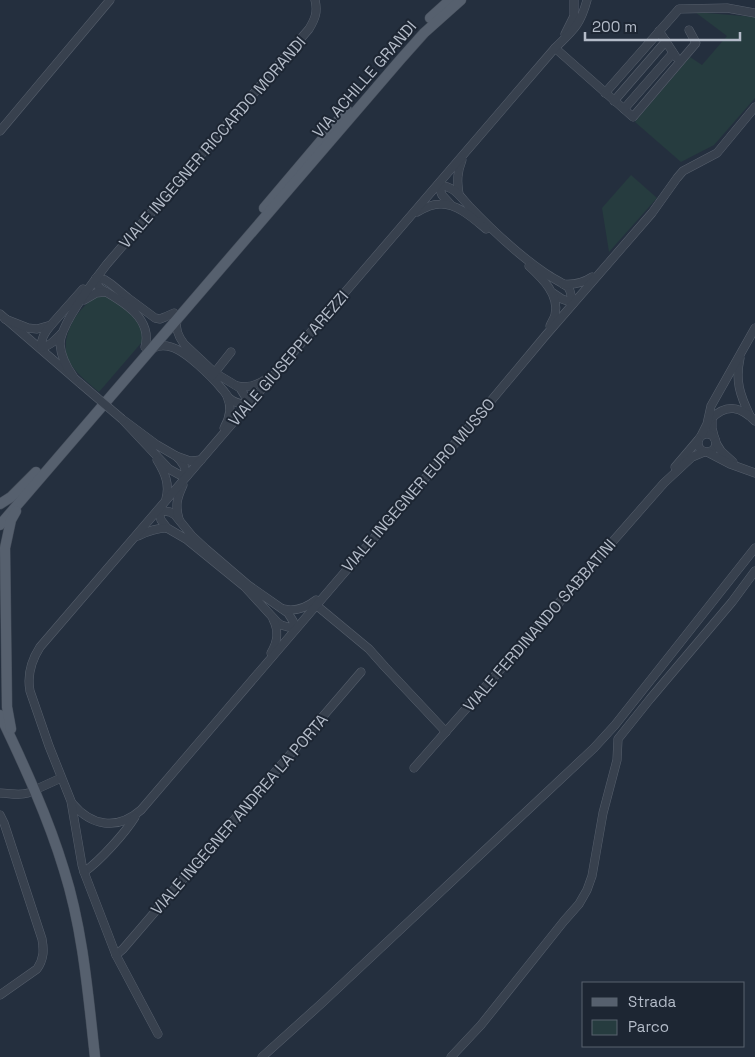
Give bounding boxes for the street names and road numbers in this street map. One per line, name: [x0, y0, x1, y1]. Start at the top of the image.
street label: VIA ACHILLE GRANDI: [308, 16, 421, 142]
street label: VIALE INGEGNER RICCARDO MORANDI: [115, 32, 310, 253]
street label: VIALE GIUSEPPE AREZZI: [224, 286, 353, 431]
street label: VIALE INGEGNER EURO MUSSO: [337, 394, 500, 577]
street label: VIALE FERDINANDO SABBATINI: [459, 535, 620, 716]
street label: VIALE INGEGNER ANDREA LA PORTA: [146, 709, 332, 919]

